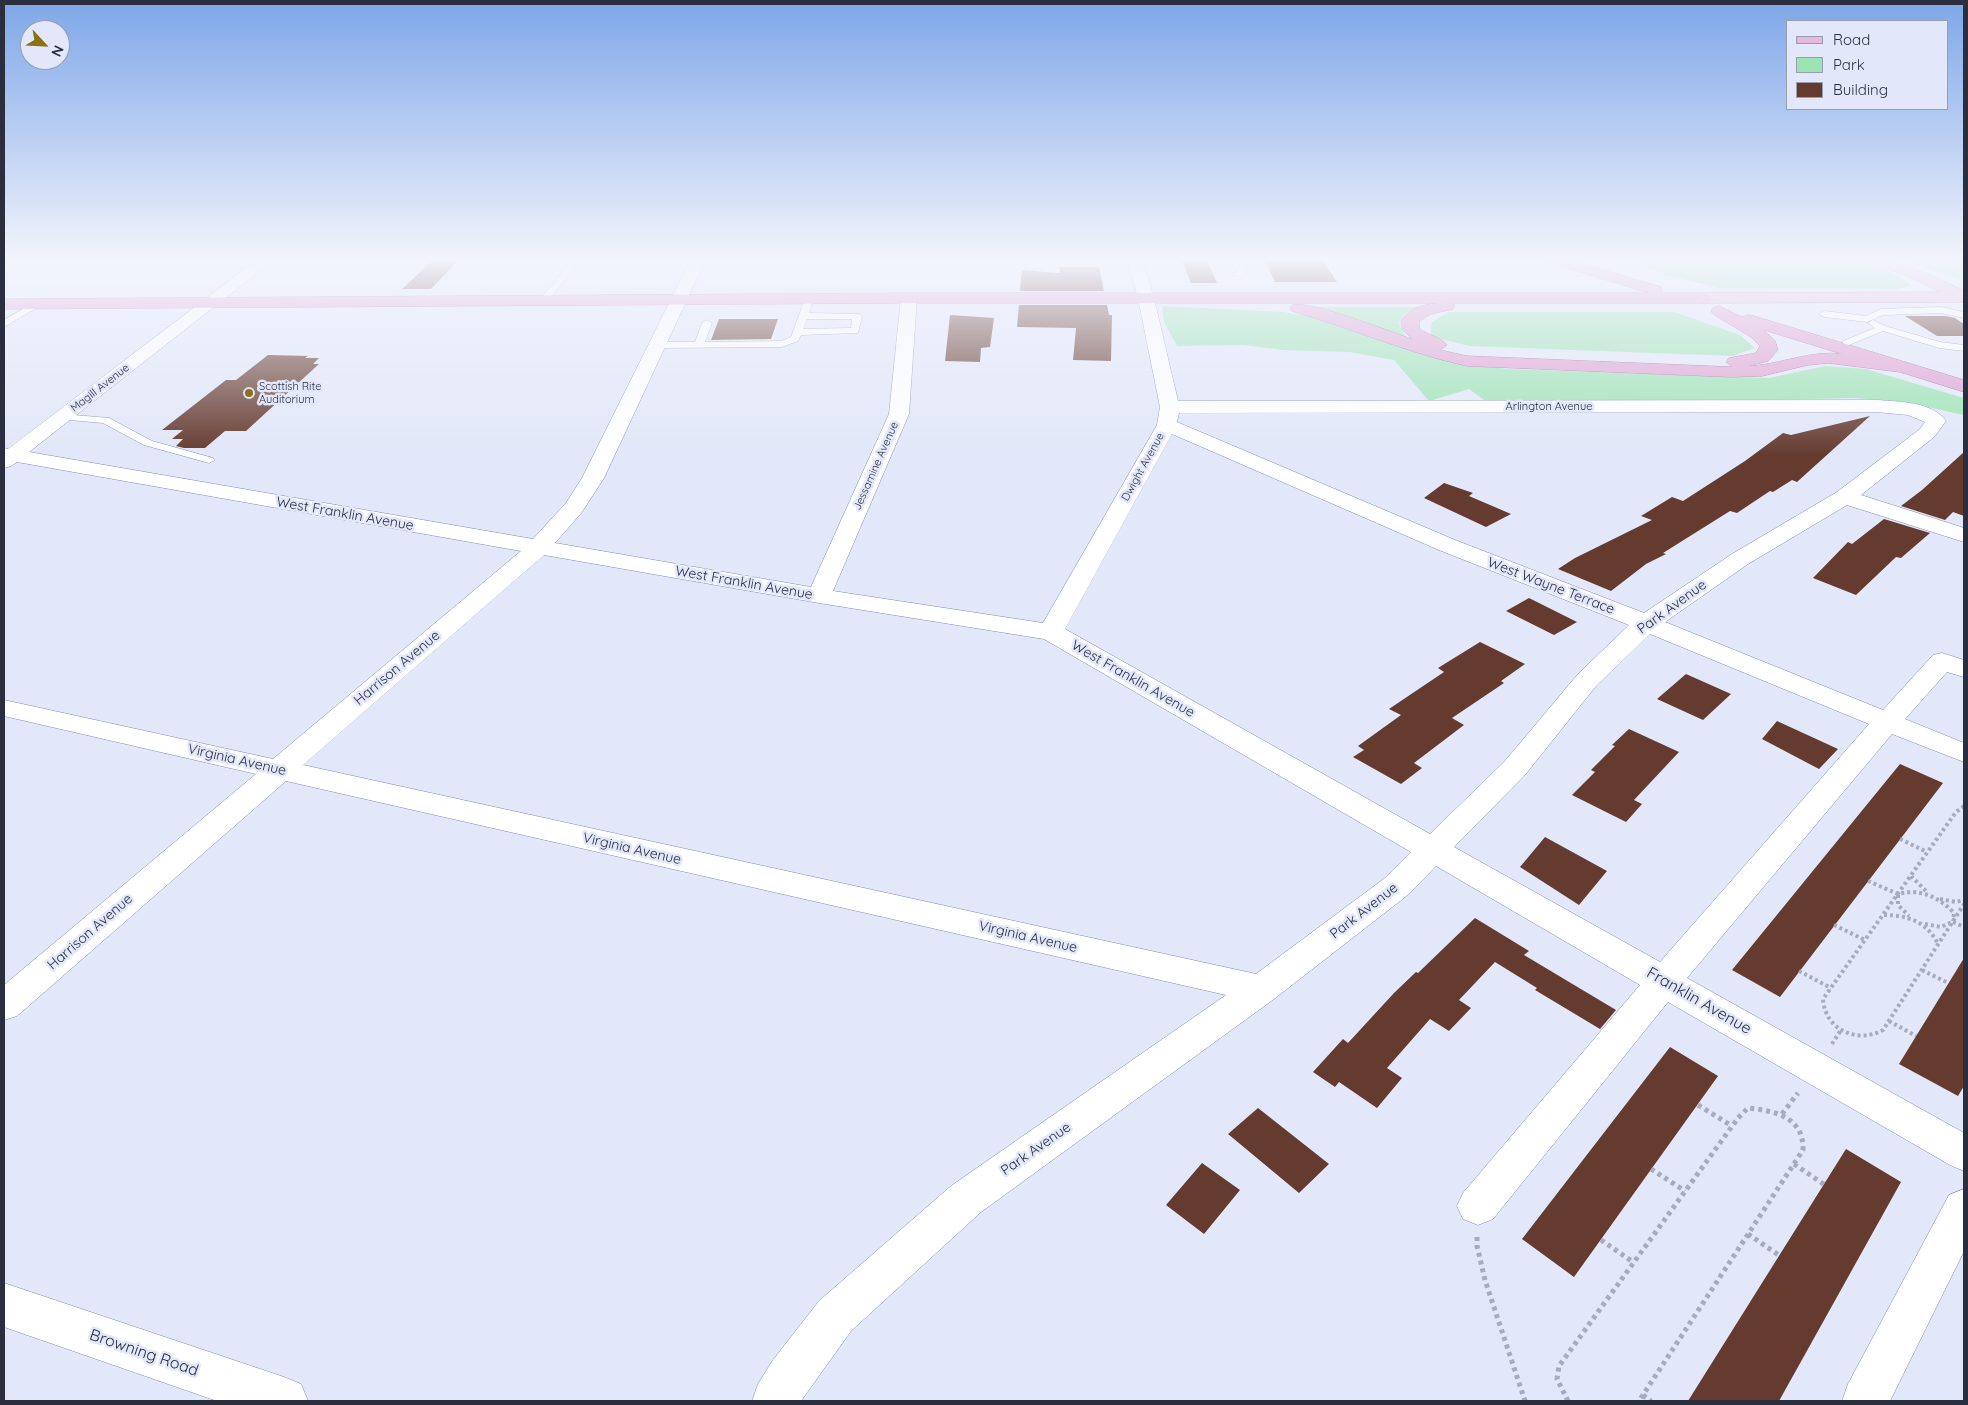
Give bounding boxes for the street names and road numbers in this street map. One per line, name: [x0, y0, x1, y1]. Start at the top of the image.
street label: Magill Avenue: [68, 361, 132, 415]
street label: Arlington Avenue: [1506, 400, 1592, 414]
street label: Jessamine Avenue: [851, 420, 901, 512]
street label: Dwight Avenue: [1119, 431, 1167, 503]
street label: West Franklin Avenue: [275, 494, 415, 534]
street label: West Wayne Terrace: [1485, 554, 1617, 618]
street label: West Franklin Avenue: [674, 563, 814, 603]
street label: Park Avenue: [1634, 576, 1710, 638]
street label: Harrison Avenue: [351, 627, 443, 709]
street label: West Franklin Avenue: [1068, 637, 1198, 721]
street label: Virginia Avenue: [186, 741, 288, 779]
street label: Virginia Avenue: [581, 830, 683, 868]
street label: Park Avenue: [1327, 879, 1401, 943]
street label: Harrison Avenue: [44, 891, 136, 973]
street label: Virginia Avenue: [977, 918, 1079, 956]
street label: Franklin Avenue: [1643, 963, 1755, 1039]
street label: Park Avenue: [998, 1119, 1074, 1179]
street label: Browning Road: [87, 1325, 201, 1381]

